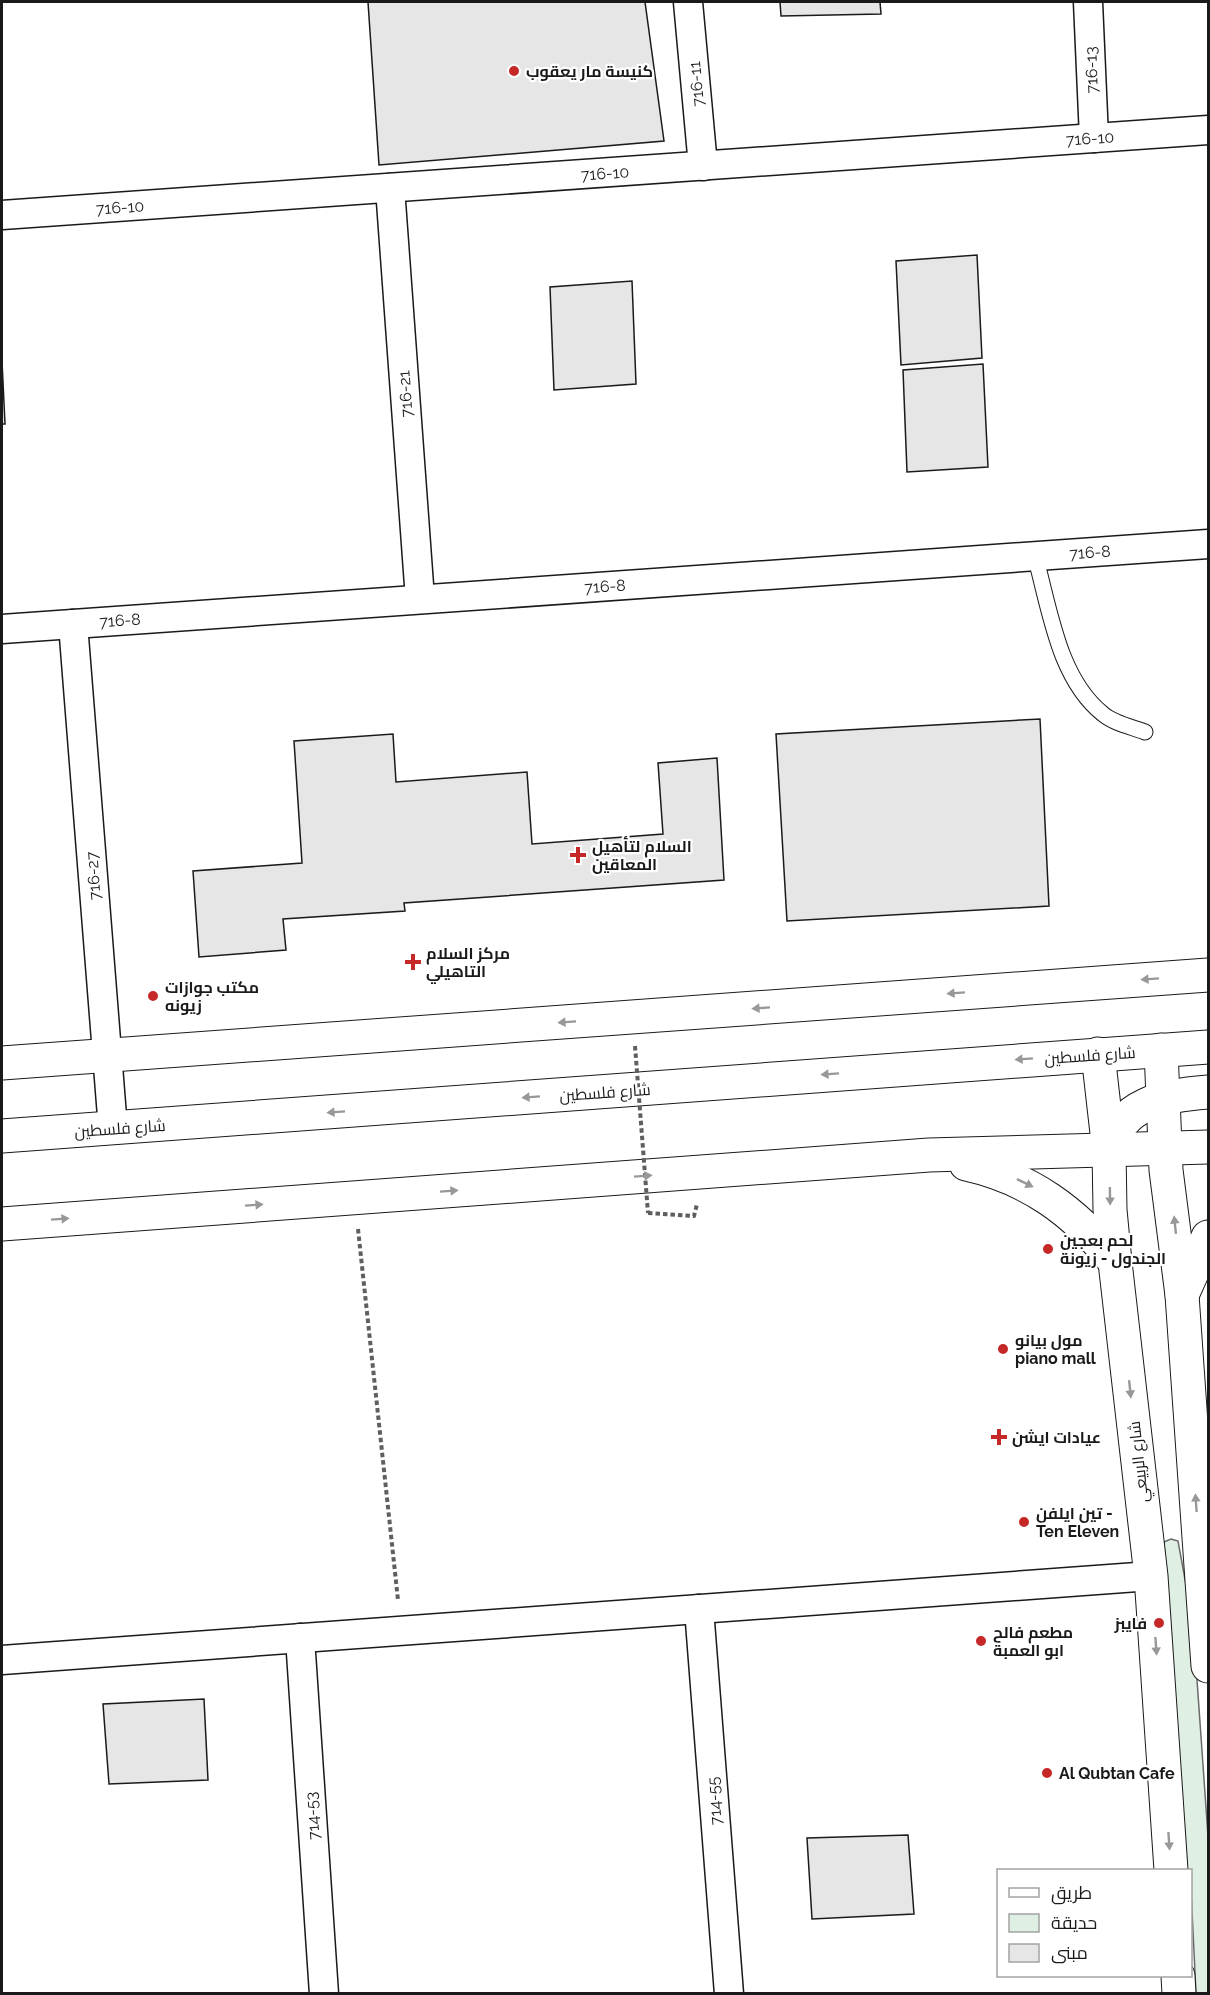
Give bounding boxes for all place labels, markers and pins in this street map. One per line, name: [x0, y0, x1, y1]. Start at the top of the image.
place label: كنيسة مار يعقوب: [526, 62, 653, 81]
marker: كنيسة مار يعقوب: [507, 64, 521, 78]
place label: السلام لتأهيل المعاقين: [592, 836, 692, 874]
marker: السلام لتأهيل المعاقين: [569, 846, 587, 864]
place label: مركز السلام التاهيلي: [426, 944, 510, 984]
marker: مركز السلام التاهيلي: [404, 953, 422, 971]
place label: مكتب جوازات زيونه: [165, 978, 259, 1015]
marker: مكتب جوازات زيونه: [146, 989, 160, 1003]
place label: لحم بعجين الجندول - زيونة: [1060, 1231, 1166, 1268]
marker: لحم بعجين الجندول - زيونة: [1041, 1242, 1055, 1256]
place label: مول بيانو piano mall: [1015, 1331, 1097, 1368]
marker: مول بيانو piano mall: [996, 1342, 1010, 1356]
marker: عيادات ايشن: [990, 1428, 1008, 1446]
place label: عيادات ايشن: [1012, 1428, 1101, 1447]
place label: تين ايلفن - Ten Eleven: [1036, 1504, 1119, 1541]
marker: تين ايلفن - Ten Eleven: [1017, 1515, 1031, 1529]
place label: فايبز: [1113, 1614, 1147, 1633]
marker: فايبز: [1152, 1616, 1166, 1630]
place label: مطعم فالح ابو العمبة: [993, 1623, 1073, 1660]
marker: مطعم فالح ابو العمبة: [974, 1634, 988, 1648]
place label: Al Qubtan Cafe: [1059, 1764, 1175, 1783]
marker: Al Qubtan Cafe: [1040, 1766, 1054, 1780]

